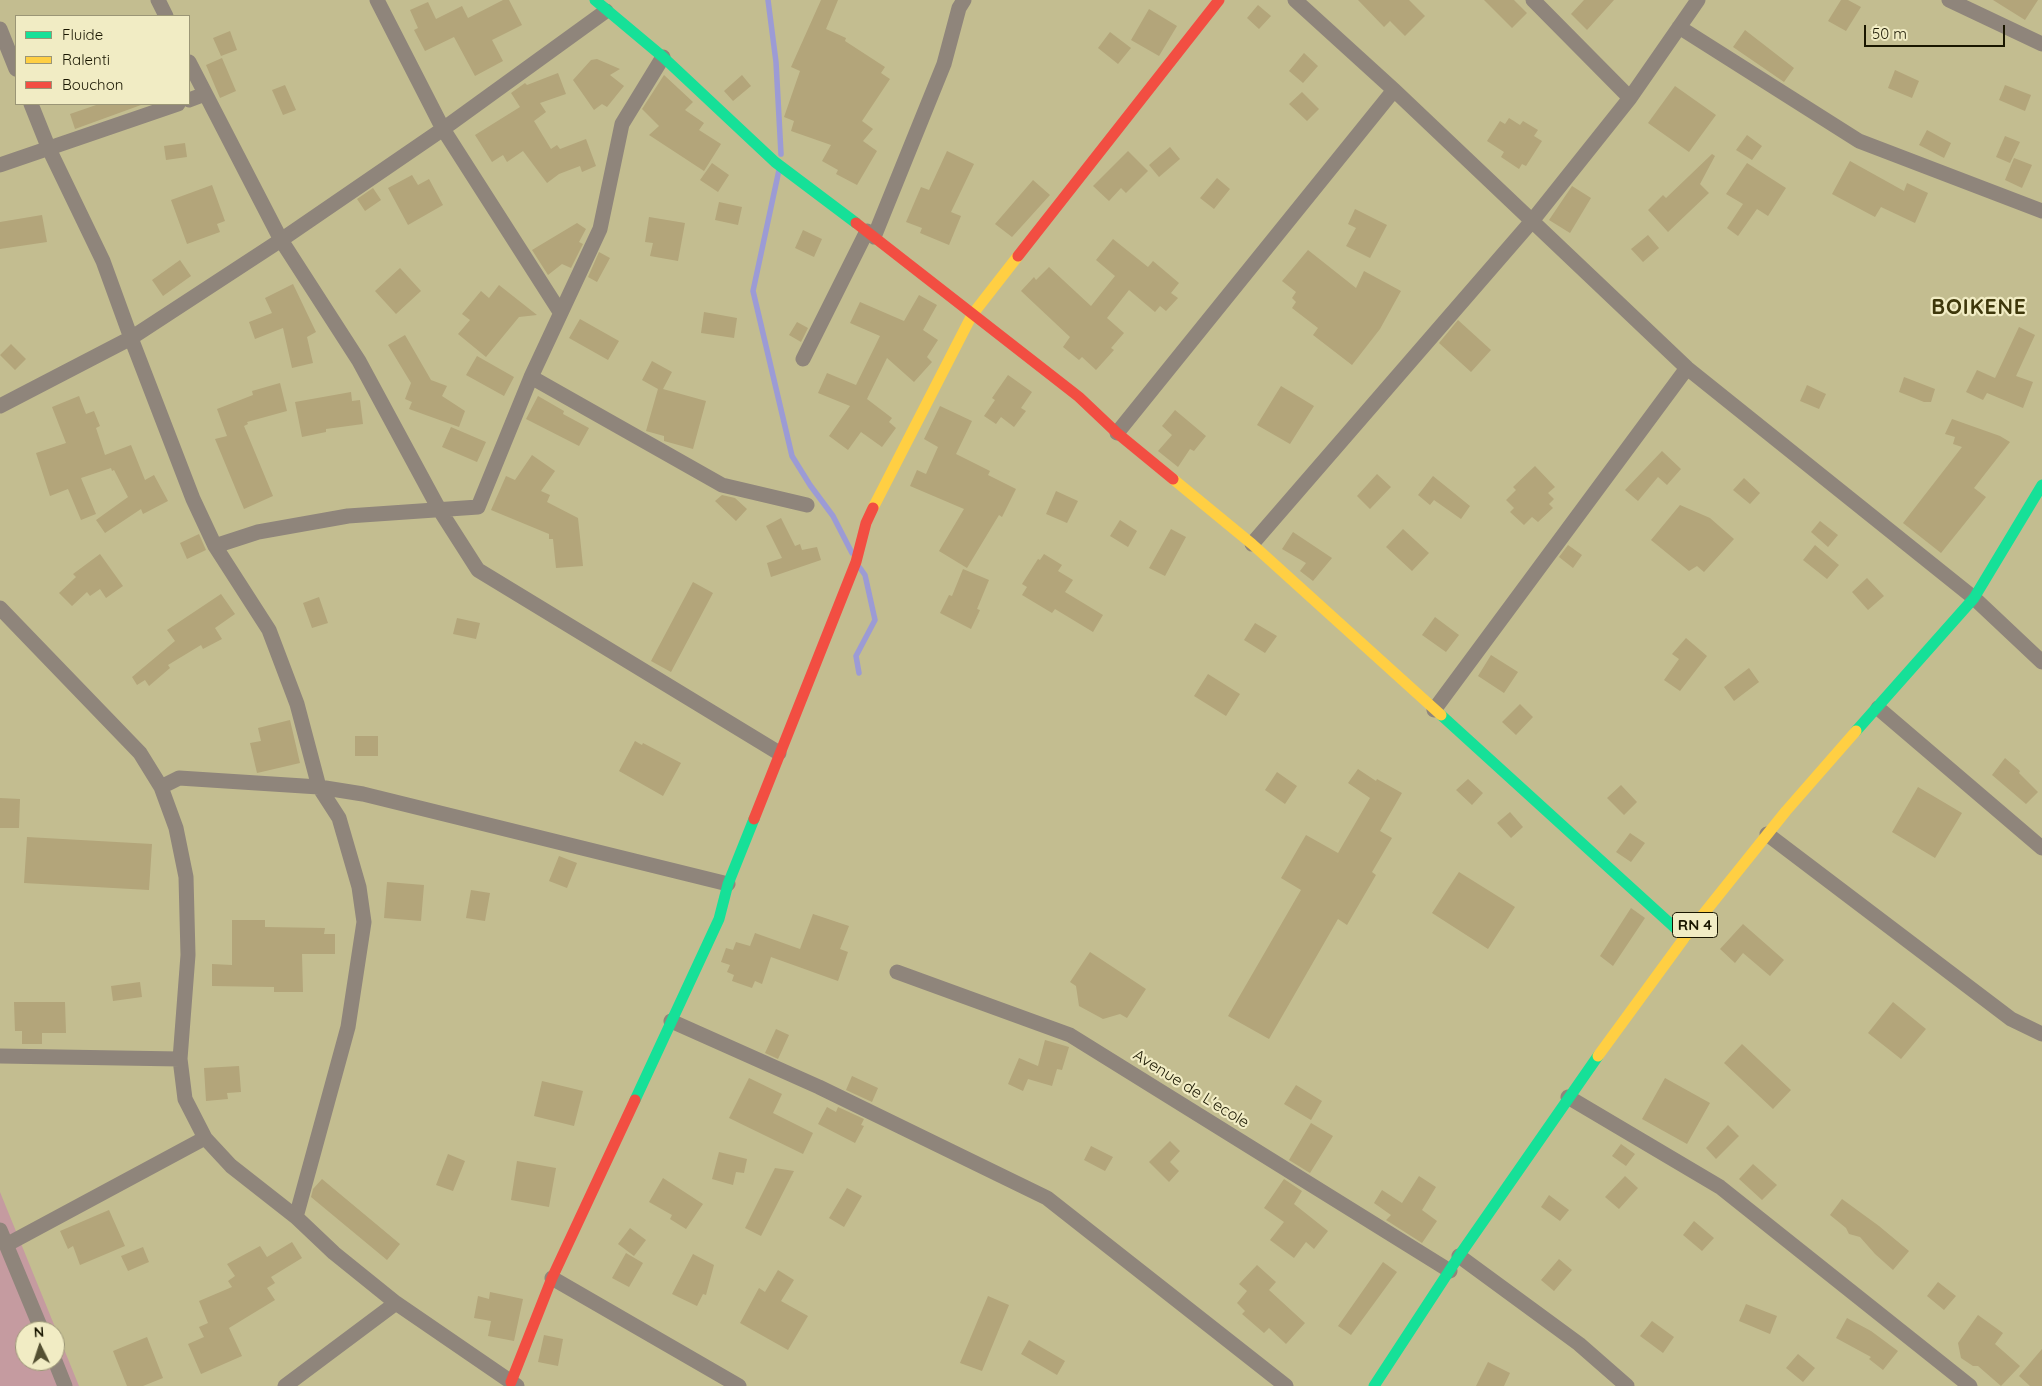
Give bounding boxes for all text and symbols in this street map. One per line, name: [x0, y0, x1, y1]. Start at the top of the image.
legend: [15, 15, 190, 105]
scale bar: [1867, 15, 2008, 47]
text: 50 m: [1872, 24, 1907, 43]
text: Fluide: [62, 25, 103, 44]
text: Ralenti: [62, 50, 110, 69]
text: Bouchon: [62, 75, 123, 94]
district label: BOIKENE: [1930, 295, 2028, 321]
road number: RN 4: [1672, 912, 1718, 938]
street label: Avenue de L'ecole: [1129, 1046, 1253, 1132]
north arrow: [15, 1321, 65, 1371]
text: N: [33, 1323, 45, 1341]

